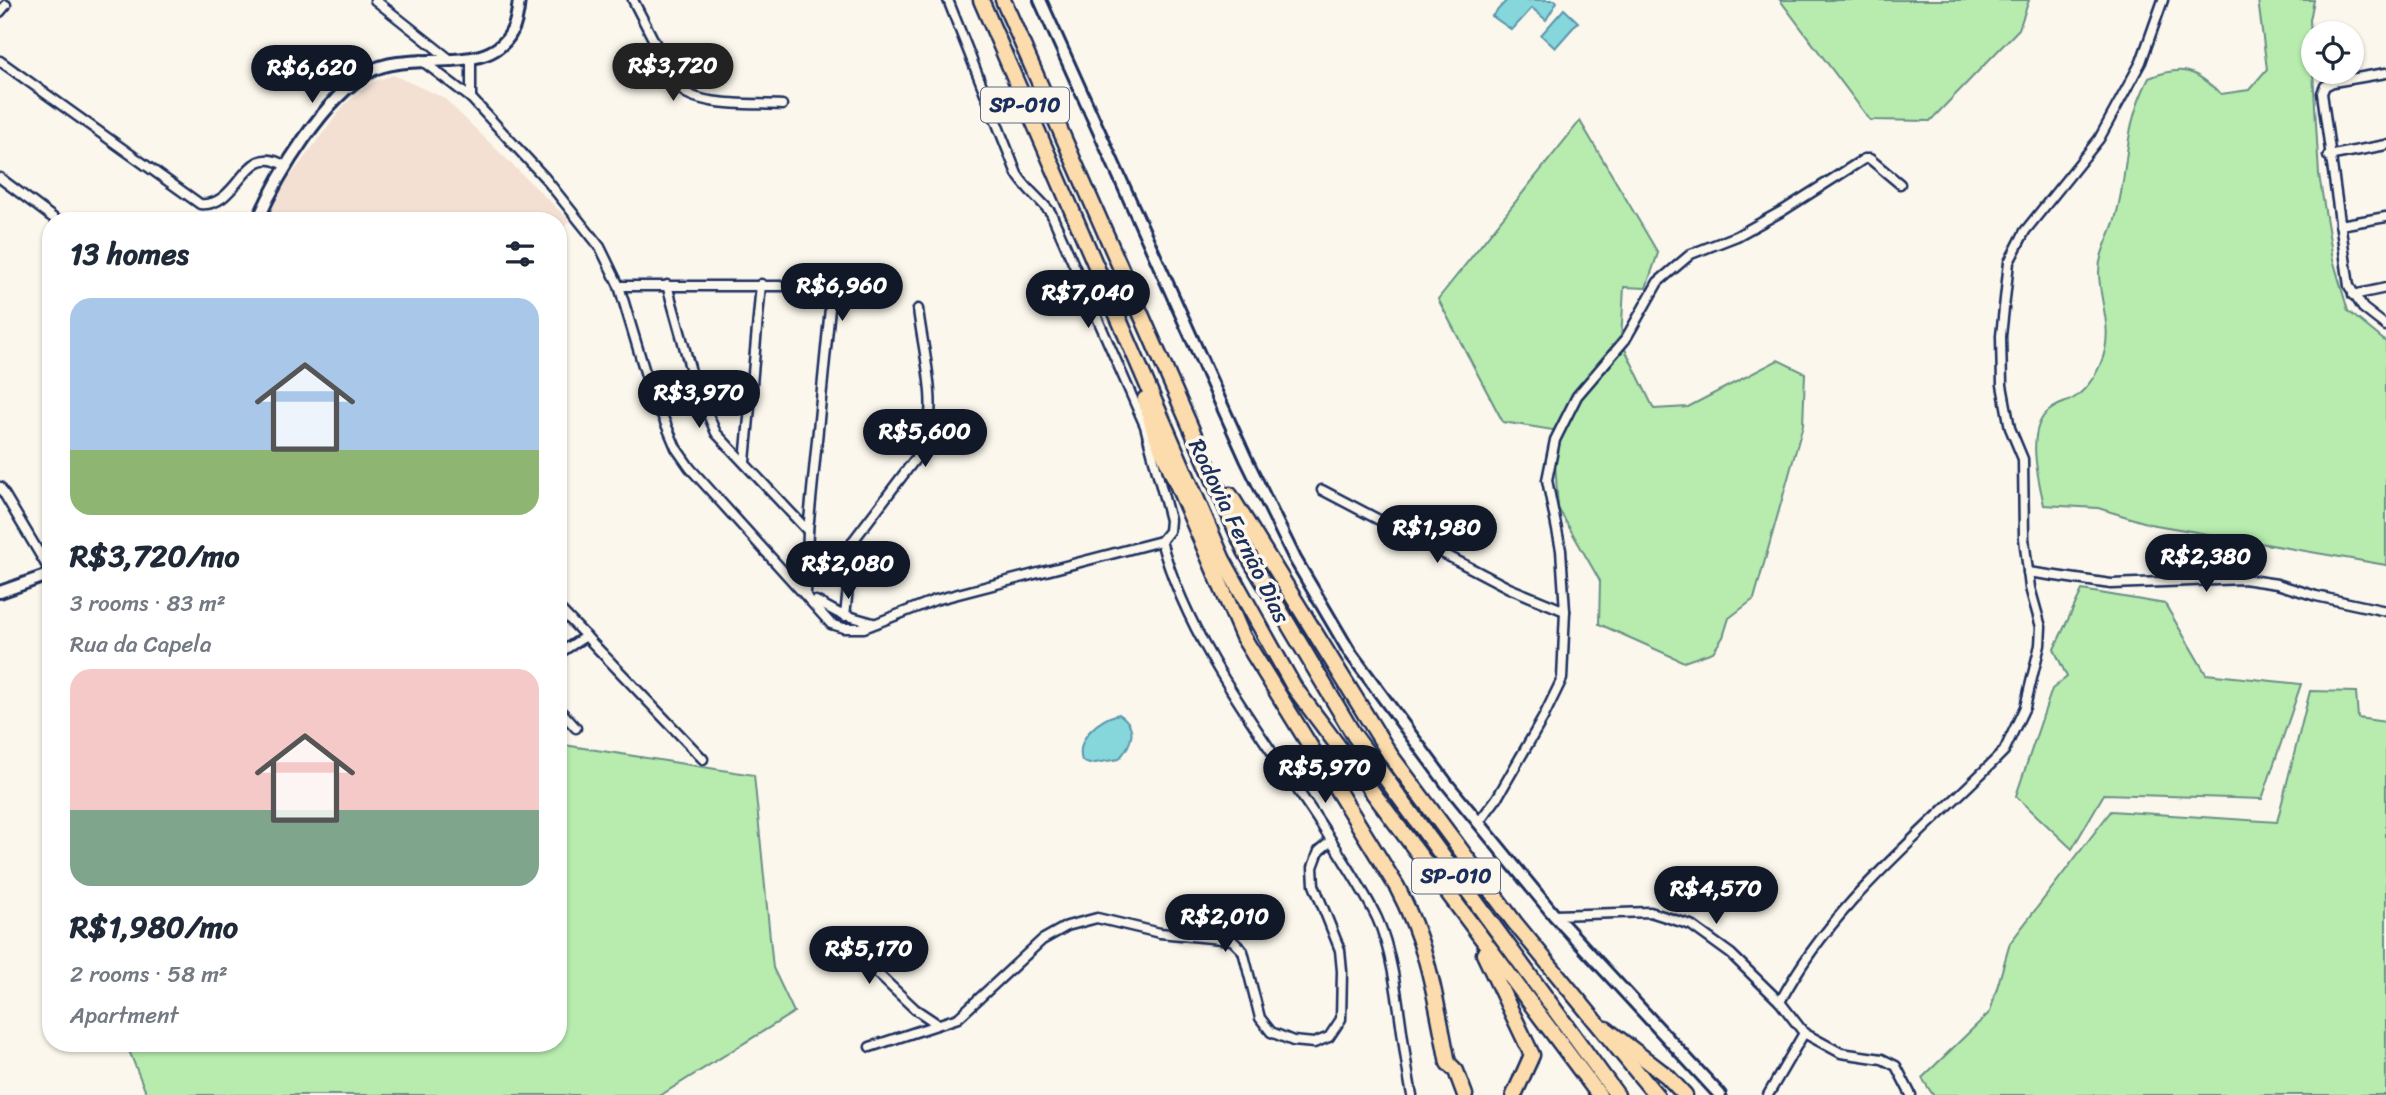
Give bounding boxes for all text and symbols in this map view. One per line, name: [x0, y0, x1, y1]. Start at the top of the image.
map controls: [2301, 21, 2364, 84]
button: locate: [2301, 21, 2364, 84]
pin: R$3,720: [608, 43, 738, 103]
text: R$3,720: [628, 45, 718, 86]
pin: R$6,620: [247, 46, 377, 105]
text: R$6,620: [267, 47, 357, 88]
road number: SP-010: [981, 88, 1069, 122]
text: 13 homes: [70, 227, 189, 281]
icon: filters: [501, 235, 539, 273]
pin: R$6,960: [777, 264, 907, 323]
text: R$6,960: [797, 265, 887, 306]
pin: R$7,040: [1023, 270, 1153, 330]
text: R$7,040: [1042, 272, 1134, 313]
icon: home: [242, 344, 368, 470]
pin: R$3,970: [634, 370, 764, 430]
text: R$3,970: [654, 372, 744, 413]
pin: R$5,600: [860, 410, 990, 469]
text: R$5,600: [879, 411, 971, 452]
street label: Rodovia Fernão Dias: [1176, 432, 1302, 631]
pin: R$1,980: [1372, 505, 1502, 565]
text: R$1,980: [1393, 507, 1481, 548]
text: R$3,720/mo: [70, 529, 240, 583]
pin: R$2,380: [2141, 534, 2271, 594]
text: R$2,380: [2161, 536, 2251, 577]
pin: R$2,080: [783, 542, 913, 601]
text: R$2,080: [802, 543, 894, 584]
text: 3 rooms · 83 m²: [70, 583, 226, 624]
text: Rua da Capela: [70, 624, 211, 665]
icon: home: [242, 715, 368, 841]
pin: R$5,970: [1260, 746, 1390, 805]
text: R$5,970: [1279, 747, 1371, 788]
road number: SP-010: [1412, 858, 1500, 894]
pin: R$4,570: [1651, 866, 1781, 926]
text: R$4,570: [1670, 868, 1762, 909]
pin: R$2,010: [1160, 894, 1290, 954]
text: R$2,010: [1181, 896, 1269, 937]
text: R$1,980/mo: [70, 900, 238, 954]
pin: R$5,170: [804, 926, 934, 986]
text: R$5,170: [825, 928, 913, 969]
text: 2 rooms · 58 m²: [70, 954, 228, 995]
text: Apartment: [70, 995, 179, 1036]

